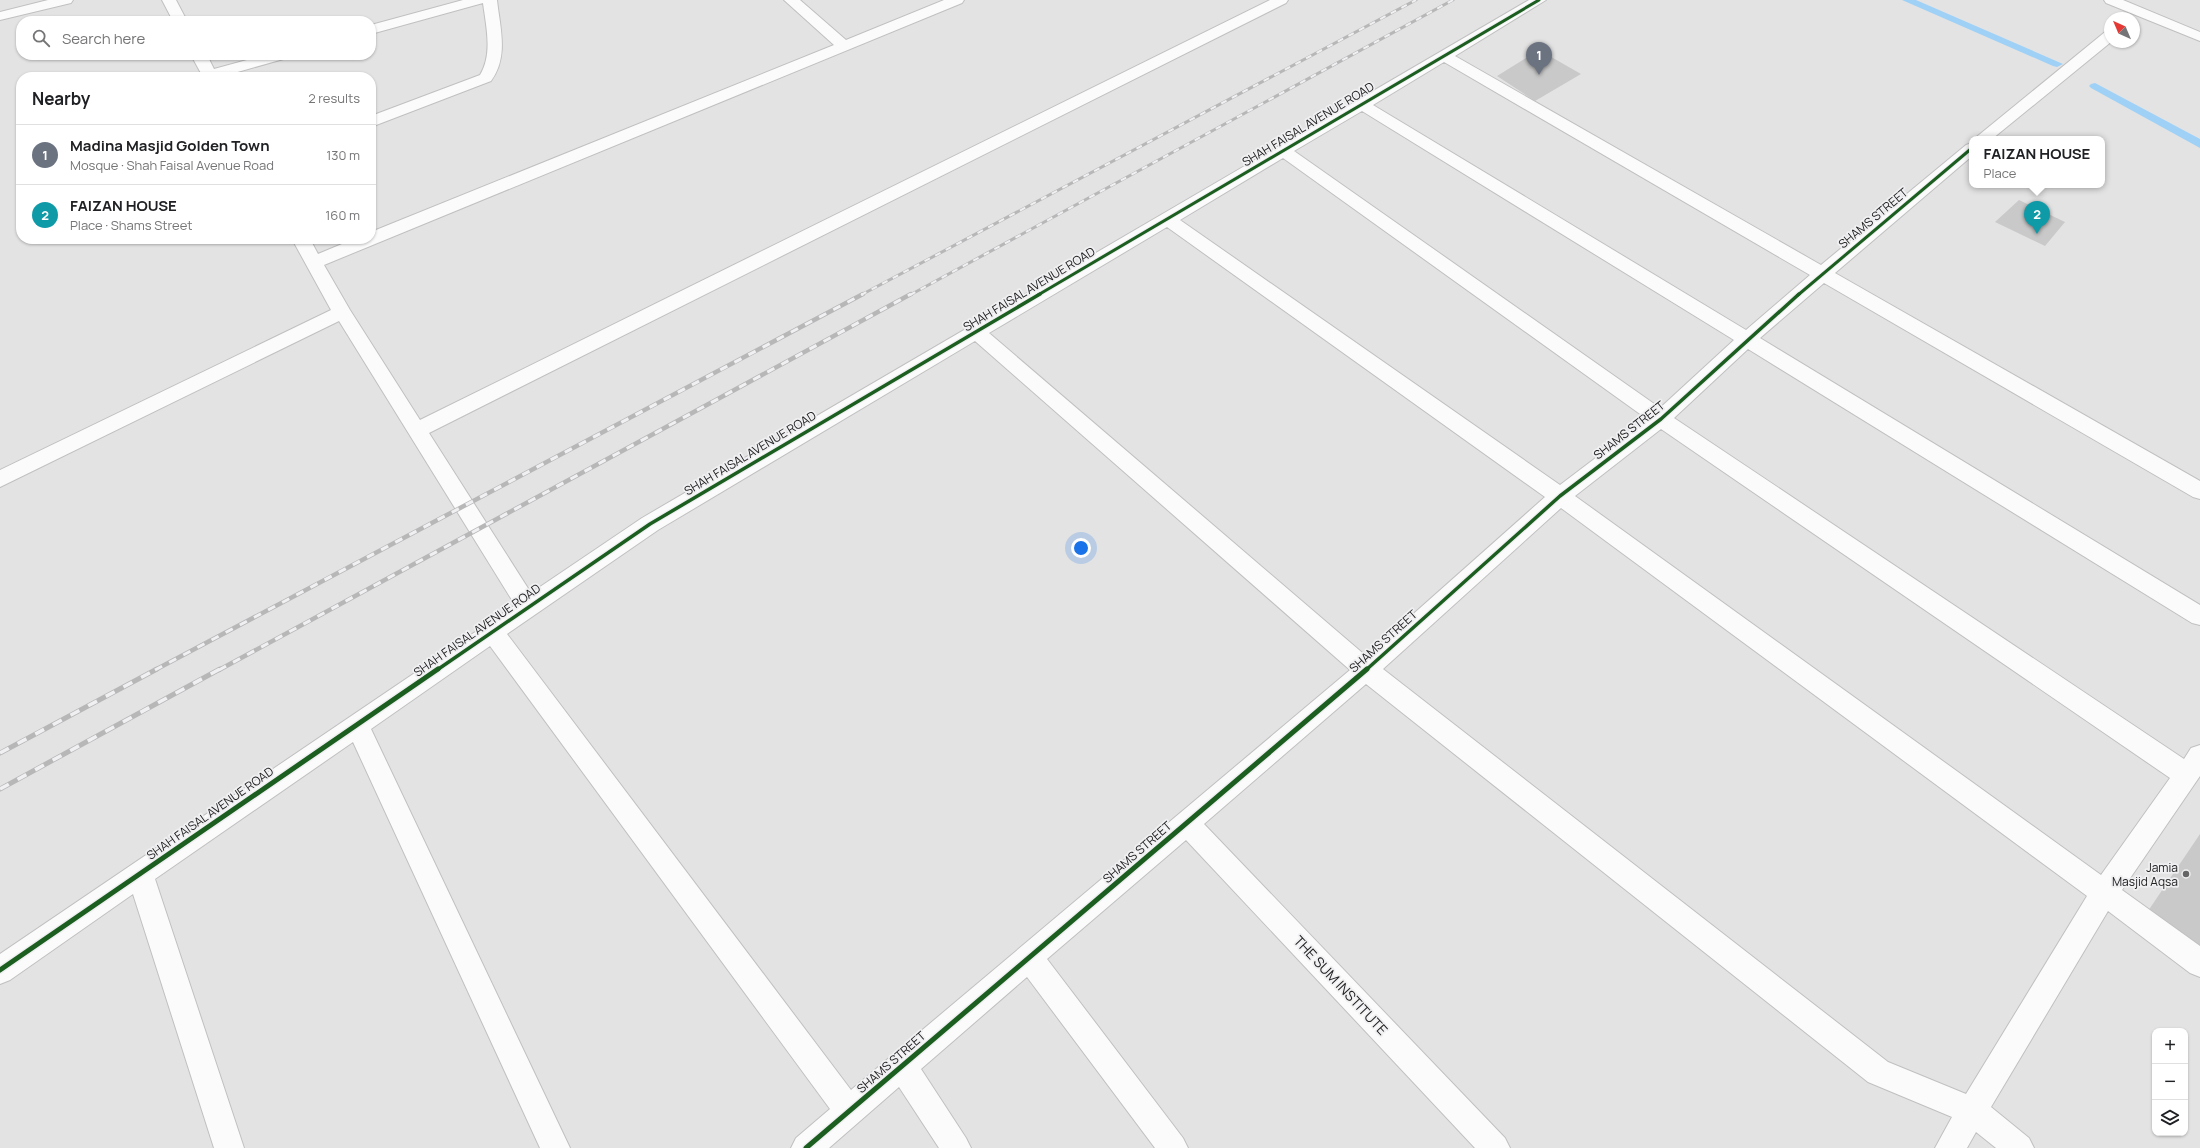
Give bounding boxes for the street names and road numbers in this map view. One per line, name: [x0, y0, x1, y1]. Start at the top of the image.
street label: SHAH FAISAL AVENUE ROAD: [1239, 78, 1377, 170]
street label: SHAMS STREET: [1835, 183, 1912, 252]
street label: SHAH FAISAL AVENUE ROAD: [960, 243, 1098, 335]
street label: SHAMS STREET: [1590, 396, 1669, 463]
street label: SHAH FAISAL AVENUE ROAD: [681, 407, 819, 499]
street label: SHAH FAISAL AVENUE ROAD: [410, 580, 544, 680]
street label: SHAMS STREET: [1345, 605, 1421, 676]
street label: SHAH FAISAL AVENUE ROAD: [143, 763, 277, 863]
street label: SHAMS STREET: [1099, 817, 1176, 887]
street label: THE SUM INSTITUTE: [1290, 931, 1392, 1039]
street label: SHAMS STREET: [853, 1027, 930, 1097]

